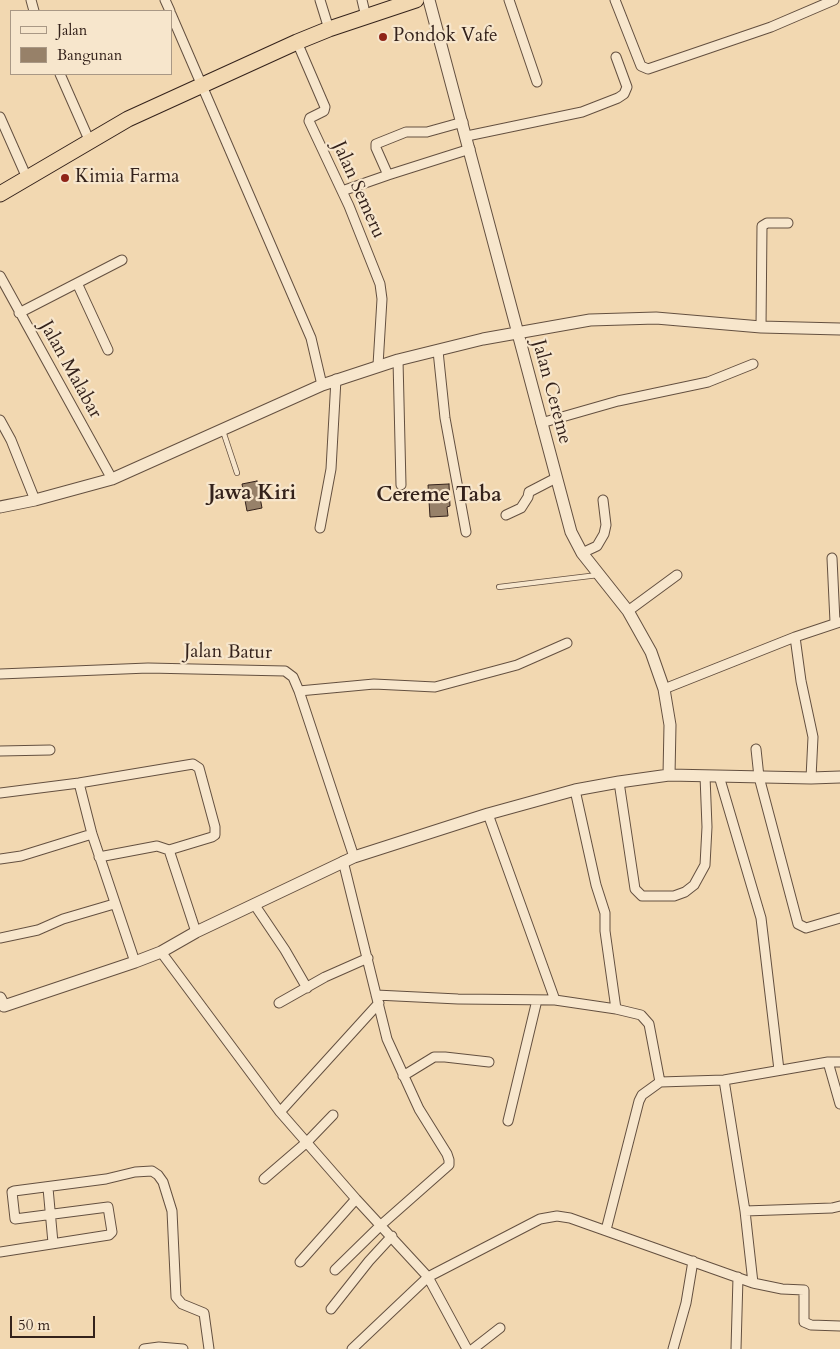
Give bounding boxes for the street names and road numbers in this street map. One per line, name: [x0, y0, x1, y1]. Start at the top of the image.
street label: Jalan Semeru: [326, 138, 390, 242]
street label: Jalan Malabar: [34, 317, 106, 423]
street label: Jalan Cereme: [526, 337, 576, 447]
street label: Jalan Batur: [184, 641, 272, 665]

